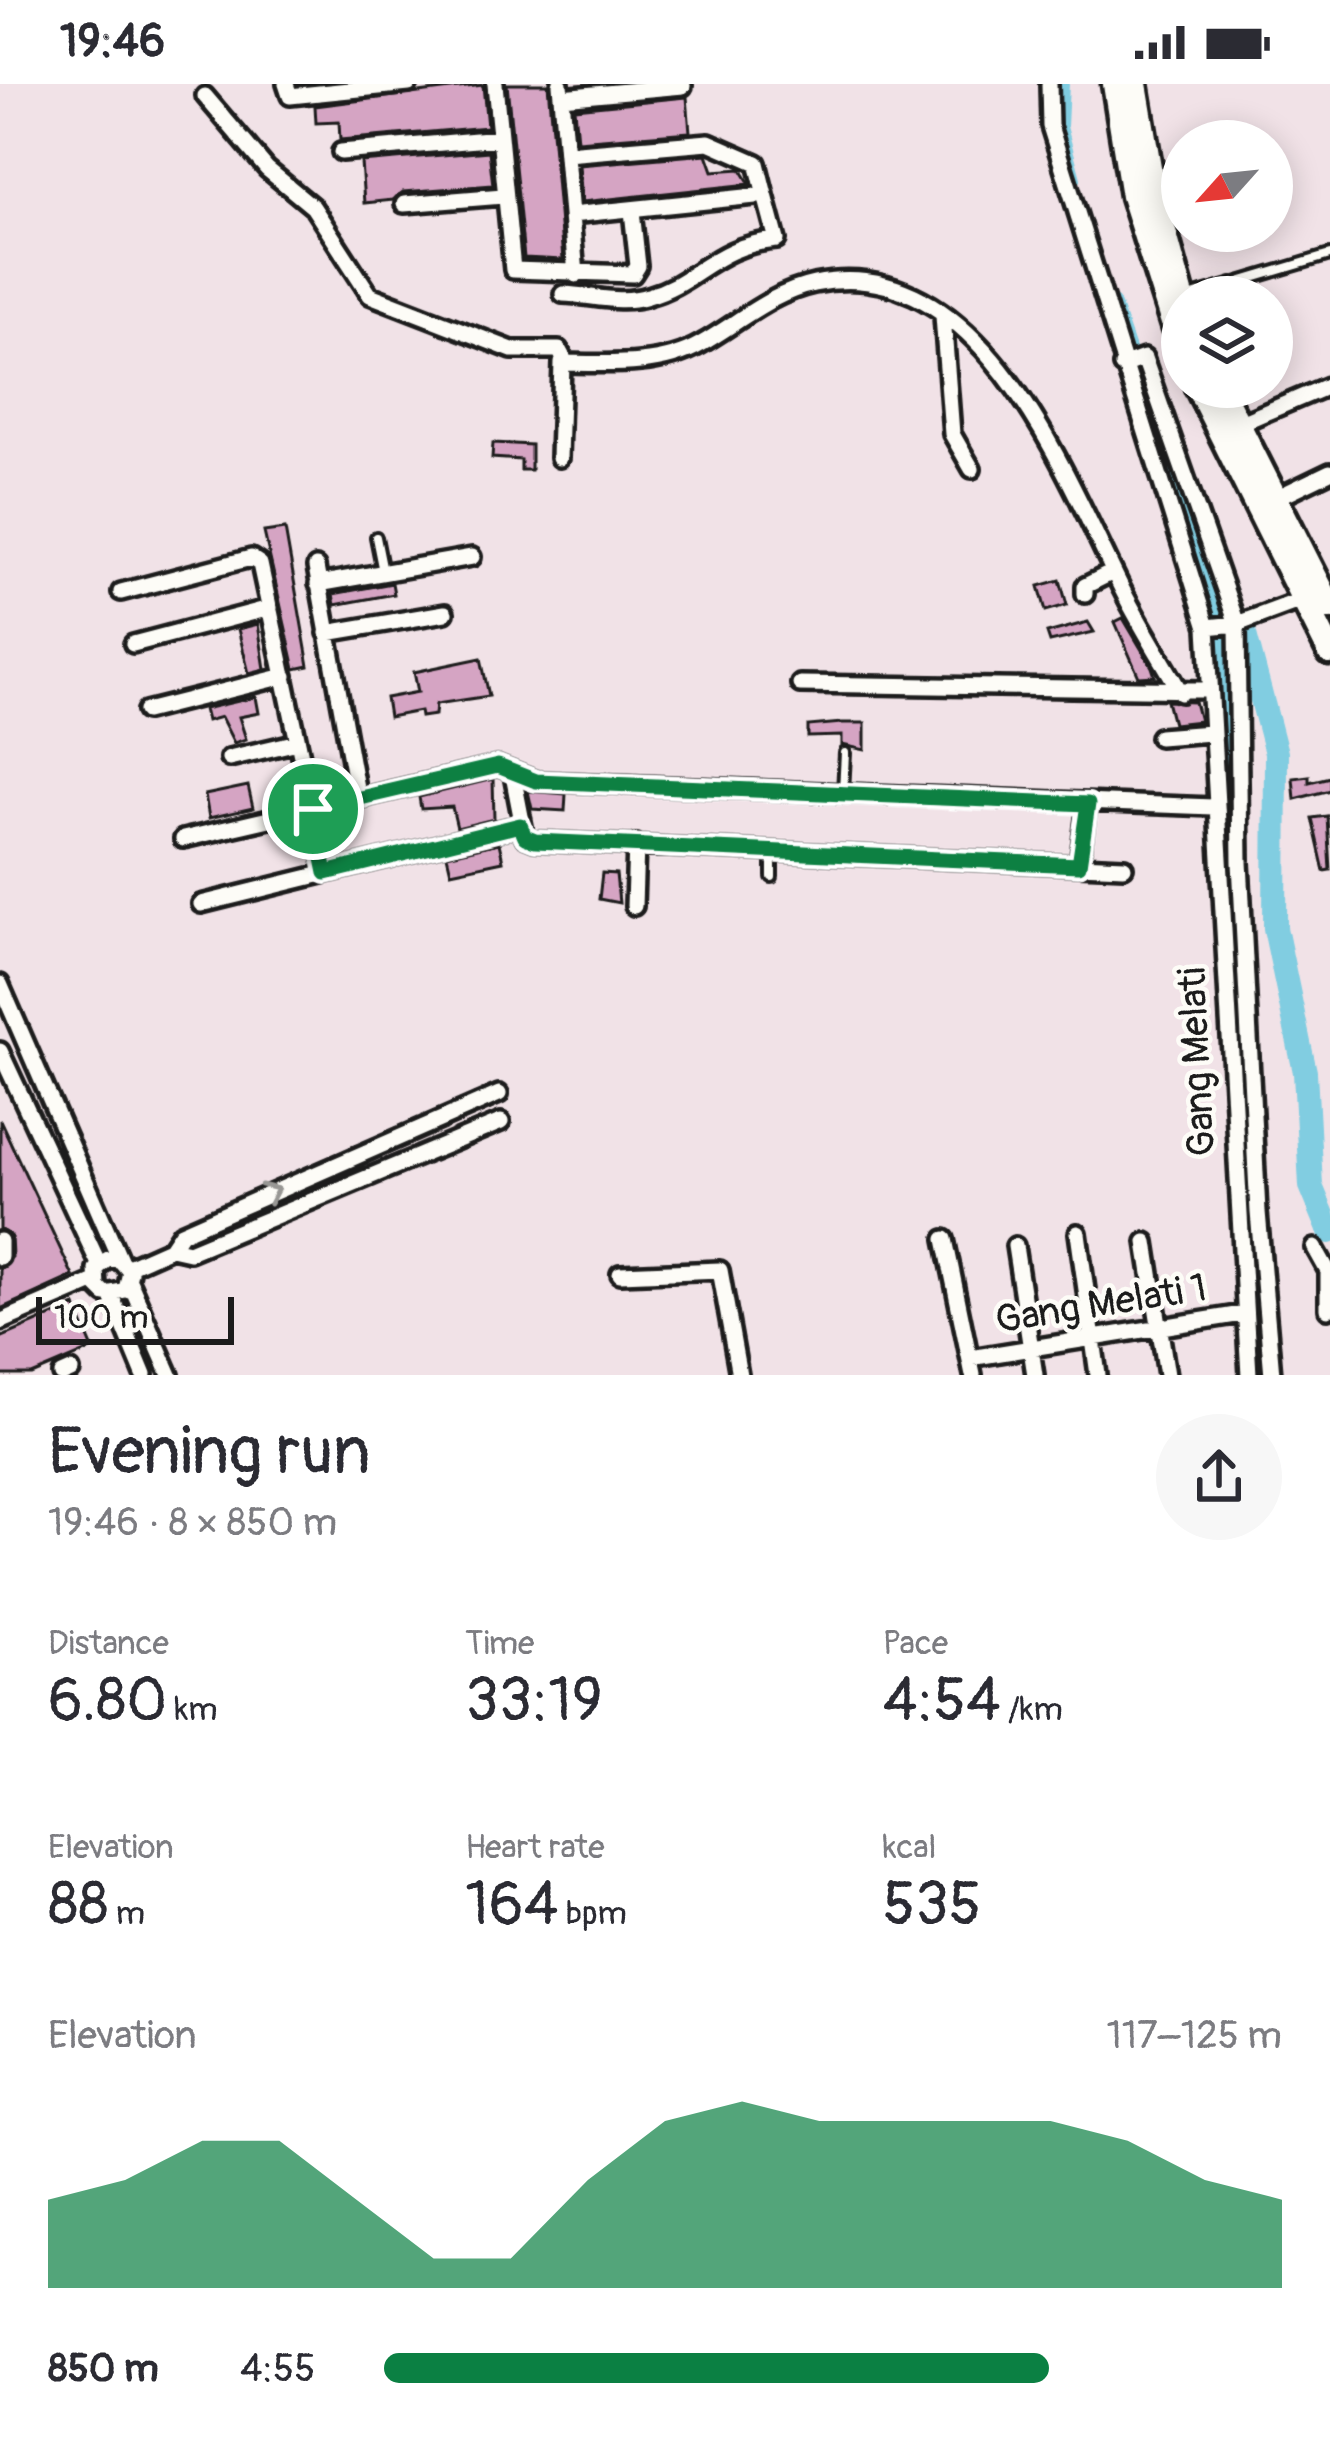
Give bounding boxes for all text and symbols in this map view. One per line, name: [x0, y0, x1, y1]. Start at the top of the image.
text: 19:46: [60, 14, 165, 70]
north arrow: [1161, 120, 1293, 252]
map controls: [1161, 120, 1293, 408]
button: layers: [1161, 276, 1293, 408]
pin: [262, 758, 364, 860]
icon: arrive: [280, 776, 346, 842]
street label: Gang Melati: [1168, 966, 1226, 1158]
one-way arrow: [259, 1183, 280, 1207]
street label: Gang Melati 1: [992, 1263, 1210, 1345]
scale bar: [36, 1291, 234, 1344]
text: 100 m: [54, 1297, 148, 1338]
text: Evening run: [48, 1411, 371, 1494]
button: share: [1156, 1414, 1282, 1540]
text: 19:46 · 8 × 850 m: [48, 1498, 337, 1547]
text: Distance: [48, 1623, 169, 1664]
text: Time: [465, 1623, 534, 1664]
text: Pace: [883, 1623, 948, 1664]
text: 6.80: [48, 1664, 167, 1739]
text: 33:19: [465, 1664, 603, 1739]
text: 4:54: [883, 1664, 1001, 1739]
text: km: [167, 1689, 218, 1730]
text: /km: [1001, 1689, 1063, 1730]
text: Elevation: [48, 1827, 174, 1868]
text: Heart rate: [465, 1827, 604, 1868]
text: kcal: [883, 1827, 936, 1868]
text: 88: [48, 1868, 108, 1943]
text: 164: [465, 1868, 559, 1943]
text: 535: [883, 1868, 981, 1943]
text: m: [108, 1893, 145, 1934]
text: bpm: [559, 1893, 627, 1934]
text: Elevation: [48, 2011, 197, 2060]
text: 117–125 m: [1107, 2011, 1282, 2060]
text: 850 m: [48, 2344, 159, 2393]
text: 4:55: [240, 2344, 315, 2393]

